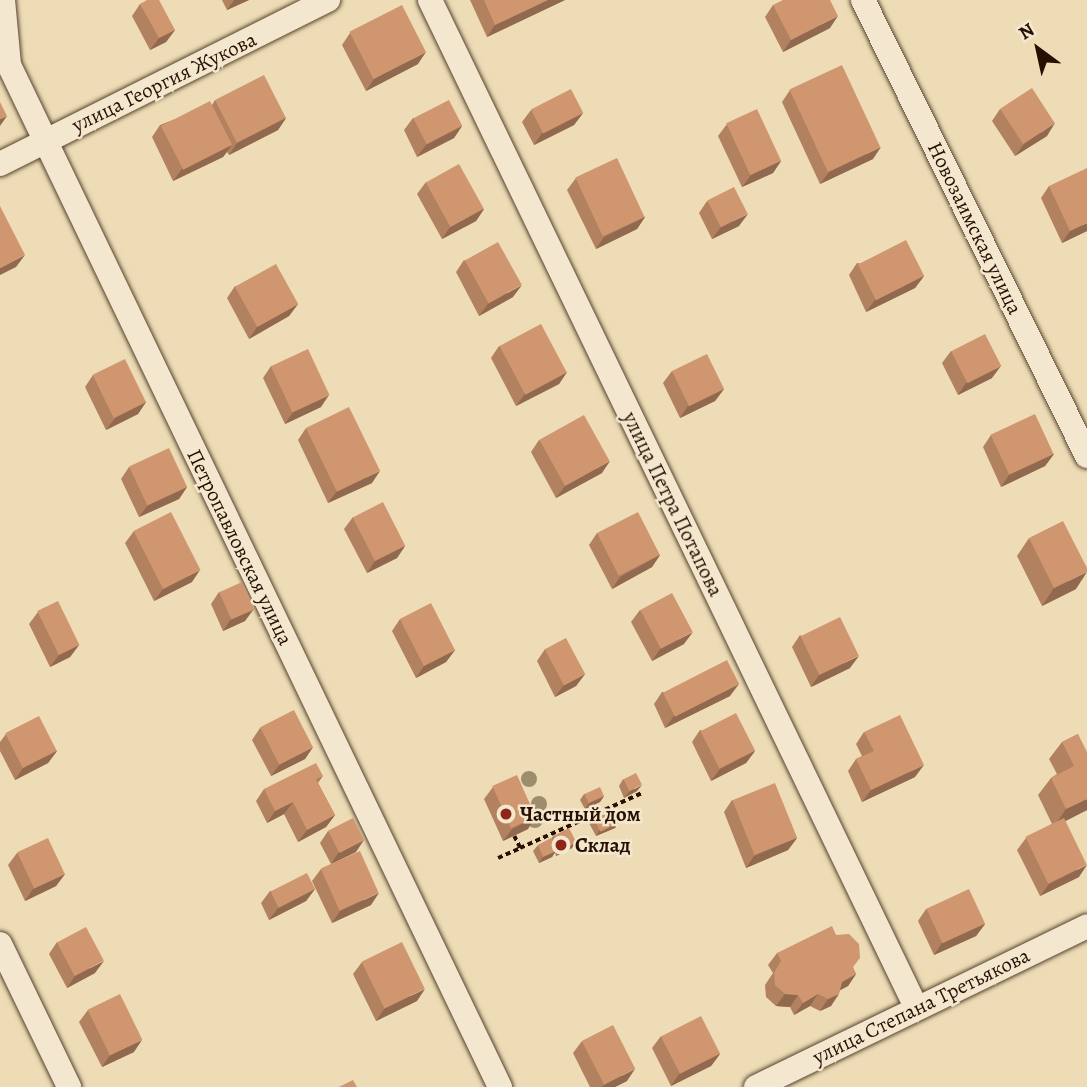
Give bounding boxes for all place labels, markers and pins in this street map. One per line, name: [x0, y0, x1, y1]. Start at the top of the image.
place label: Частный дом: [520, 801, 641, 827]
marker: Частный дом: [498, 806, 514, 822]
place label: Склад: [575, 832, 631, 858]
marker: Склад: [553, 837, 569, 853]

